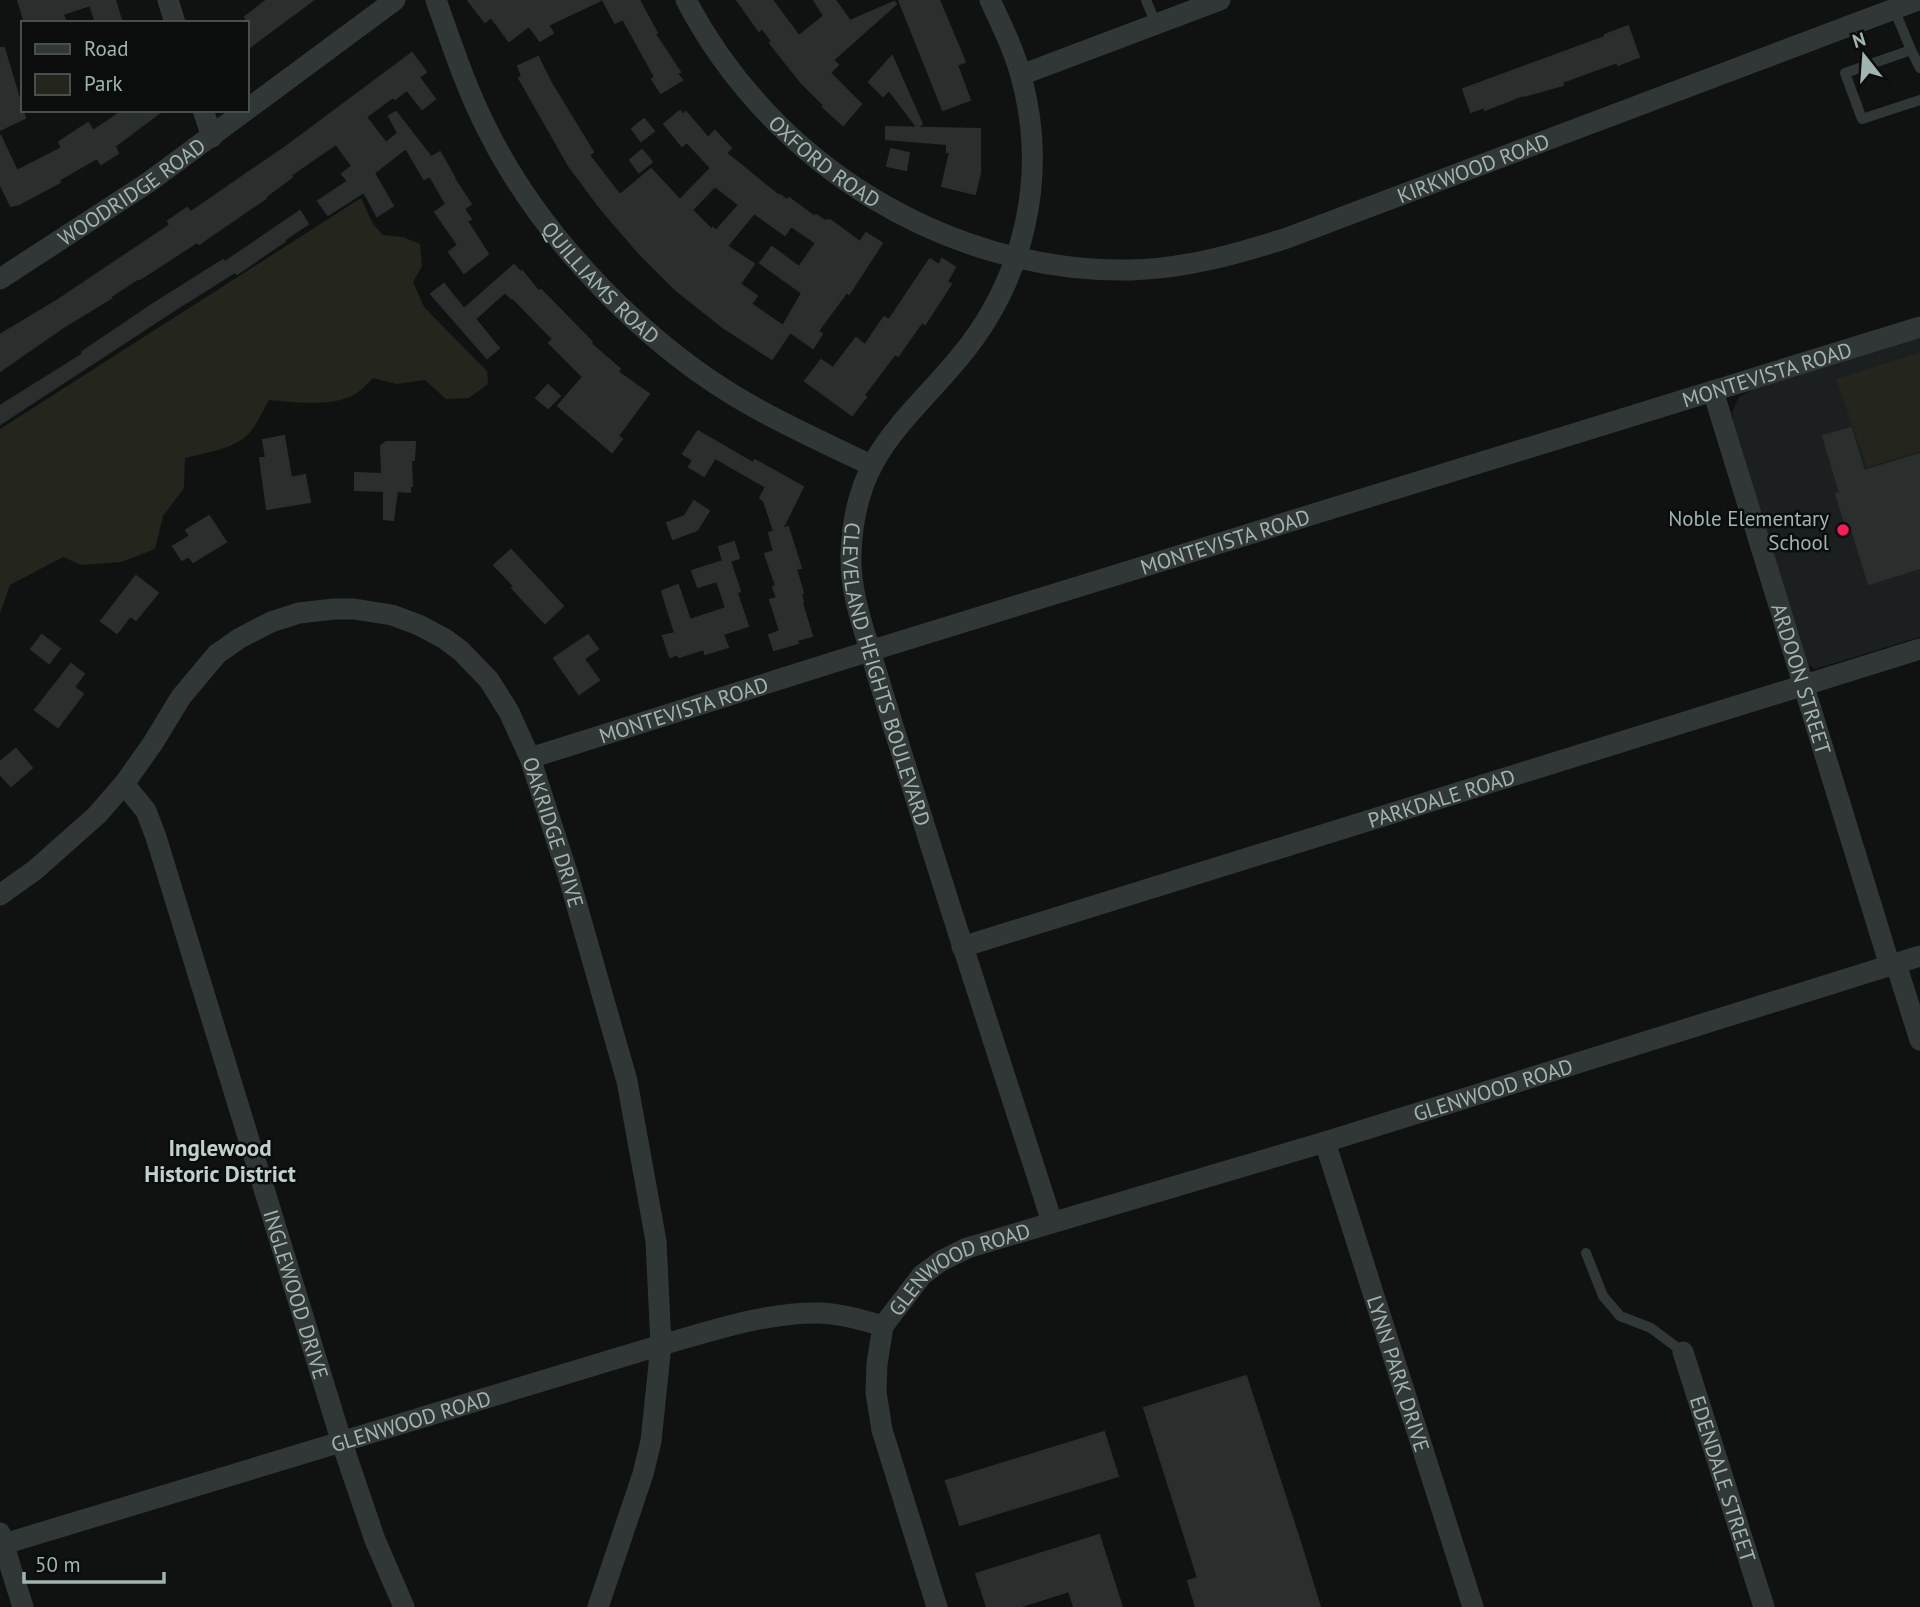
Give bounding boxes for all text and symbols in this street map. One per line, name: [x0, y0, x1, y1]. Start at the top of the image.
legend: [21, 21, 248, 112]
north arrow: [1829, 21, 1899, 91]
text: N: [1850, 26, 1869, 53]
text: Road: [84, 35, 128, 62]
text: Park: [84, 70, 123, 97]
street label: OXFORD ROAD: [763, 109, 885, 213]
street label: KIRKWOOD ROAD: [1393, 127, 1553, 209]
street label: WOODRIDGE ROAD: [53, 131, 211, 251]
street label: QUILLIAMS ROAD: [536, 216, 665, 349]
street label: MONTEVISTA ROAD: [1679, 335, 1855, 413]
street label: MONTEVISTA ROAD: [1137, 503, 1313, 580]
place label: Noble Elementary School: [1668, 505, 1829, 556]
street label: CLEVELAND HEIGHTS BOULEVARD: [837, 521, 937, 829]
marker: Noble Elementary School: [1835, 522, 1851, 538]
street label: ARDOON STREET: [1766, 600, 1838, 758]
street label: MONTEVISTA ROAD: [596, 670, 772, 749]
street label: OAKRIDGE DRIVE: [517, 753, 590, 911]
street label: PARKDALE ROAD: [1364, 762, 1518, 833]
street label: GLENWOOD ROAD: [1410, 1052, 1576, 1127]
district label: Inglewood Historic District: [144, 1133, 296, 1188]
street label: INGLEWOOD DRIVE: [258, 1206, 335, 1382]
street label: GLENWOOD ROAD: [882, 1217, 1033, 1321]
street label: LYNN PARK DRIVE: [1361, 1292, 1436, 1455]
street label: GLENWOOD ROAD: [328, 1384, 494, 1458]
street label: EDENDALE STREET: [1684, 1392, 1762, 1566]
scale bar: [24, 1540, 164, 1584]
text: 50 m: [35, 1551, 81, 1578]

